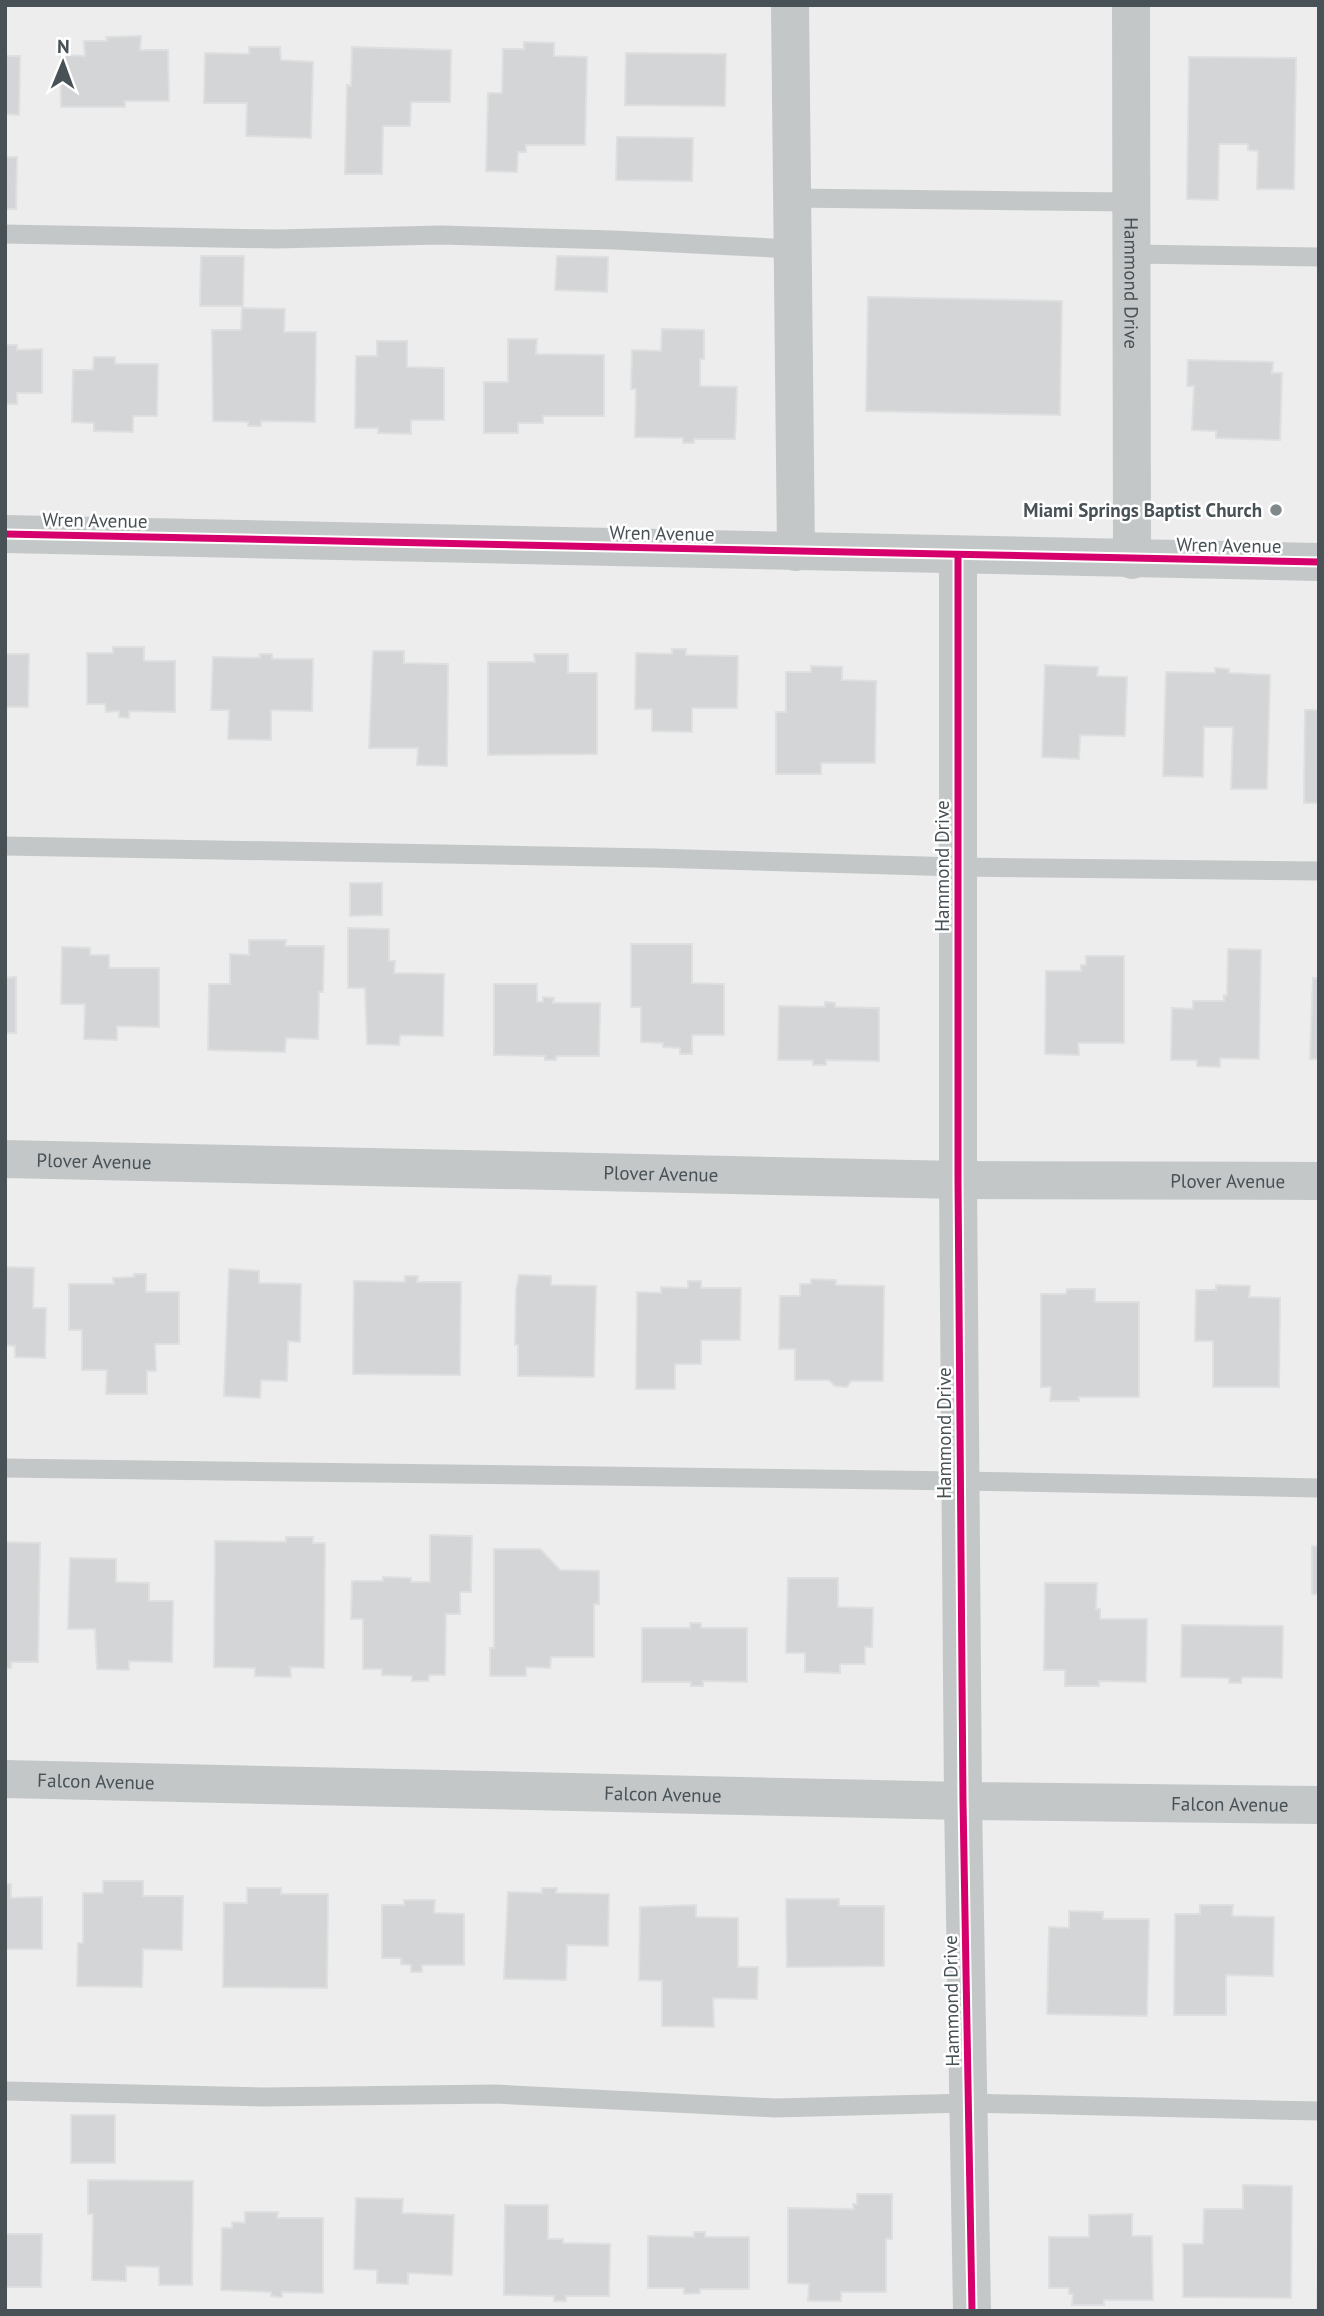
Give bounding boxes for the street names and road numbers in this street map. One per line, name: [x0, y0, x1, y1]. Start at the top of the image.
street label: Hammond Drive: [1119, 217, 1144, 349]
street label: Wren Avenue: [42, 507, 148, 533]
street label: Wren Avenue: [609, 520, 715, 546]
street label: Wren Avenue: [1176, 532, 1282, 558]
street label: Hammond Drive: [930, 800, 954, 932]
street label: Plover Avenue: [36, 1148, 152, 1174]
street label: Plover Avenue: [603, 1160, 719, 1187]
street label: Plover Avenue: [1170, 1169, 1285, 1193]
street label: Hammond Drive: [932, 1367, 956, 1499]
street label: Falcon Avenue: [37, 1768, 155, 1794]
street label: Falcon Avenue: [604, 1781, 722, 1807]
street label: Falcon Avenue: [1171, 1791, 1289, 1817]
street label: Hammond Drive: [938, 1935, 964, 2067]

